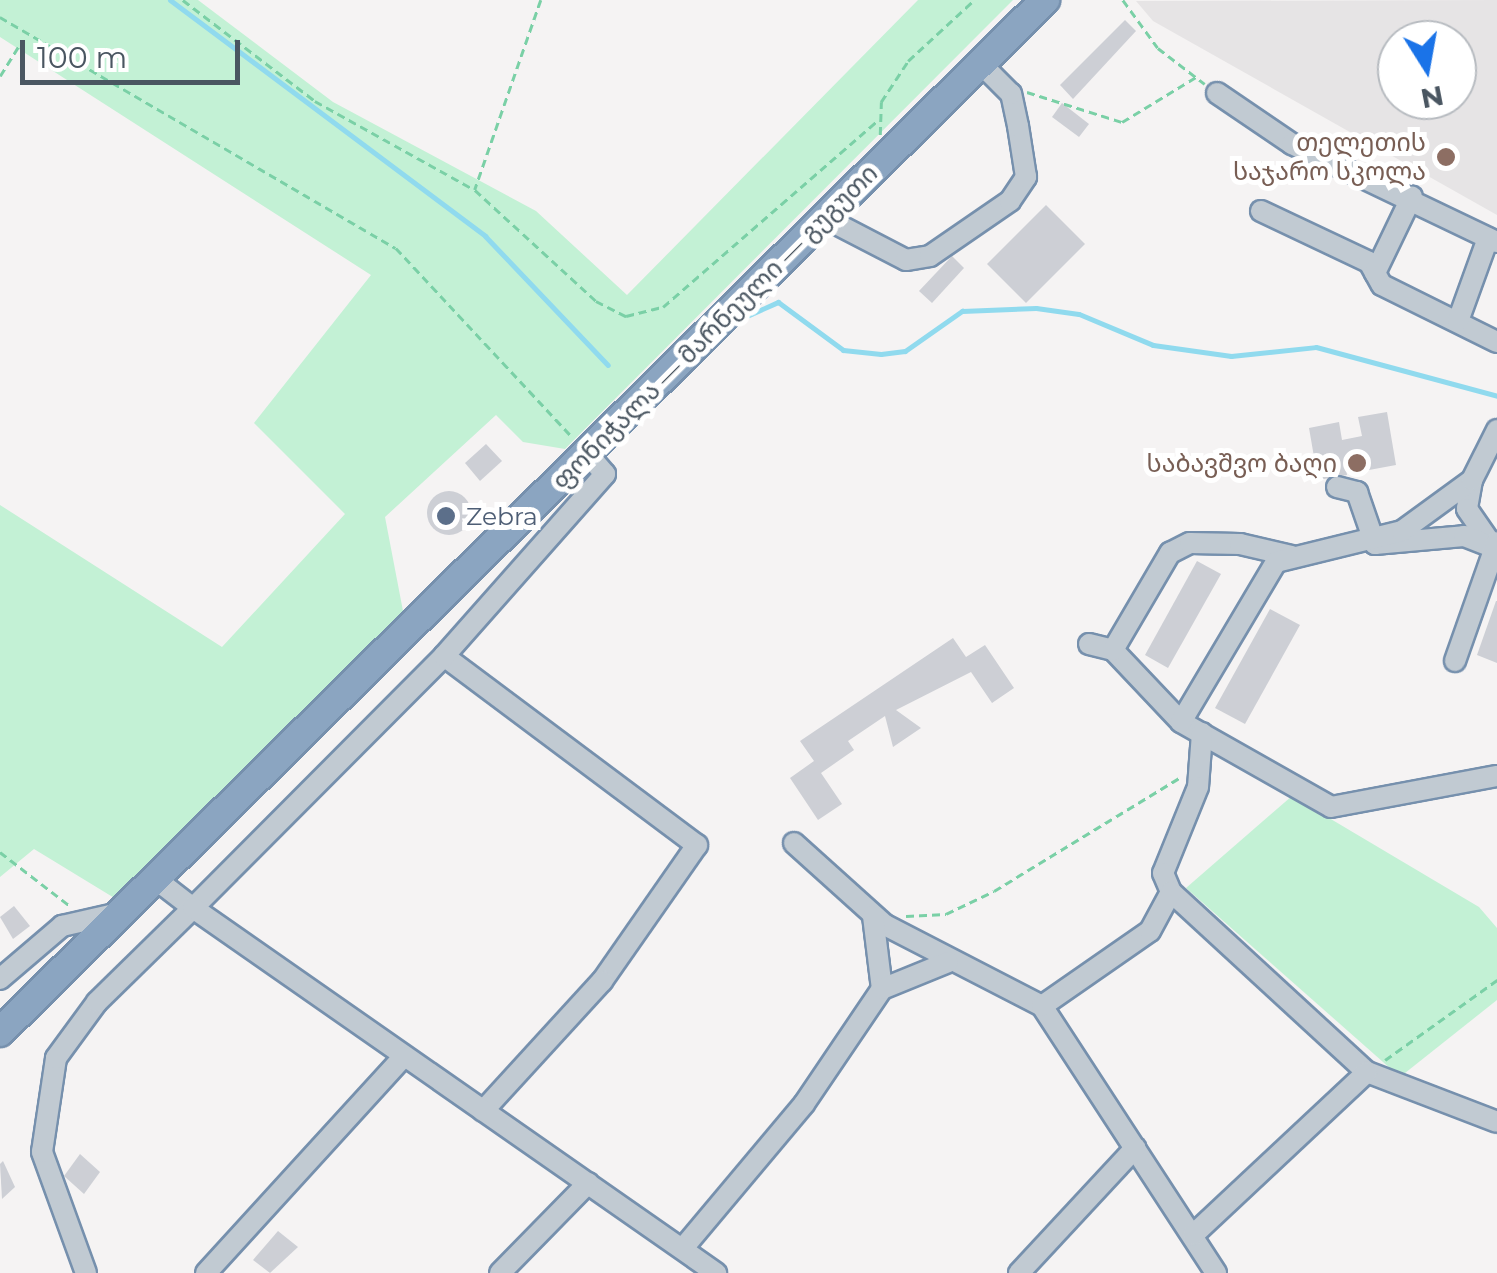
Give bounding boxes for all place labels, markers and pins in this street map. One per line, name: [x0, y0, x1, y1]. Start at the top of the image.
place label: თელეთის საჯარო სკოლა: [1233, 128, 1426, 187]
marker: თელეთის საჯარო სკოლა: [1435, 146, 1457, 168]
place label: საბავშვო ბაღი: [1147, 448, 1337, 478]
marker: საბავშვო ბაღი: [1346, 452, 1368, 474]
place label: Zebra: [466, 501, 538, 531]
marker: Zebra: [435, 505, 457, 527]

